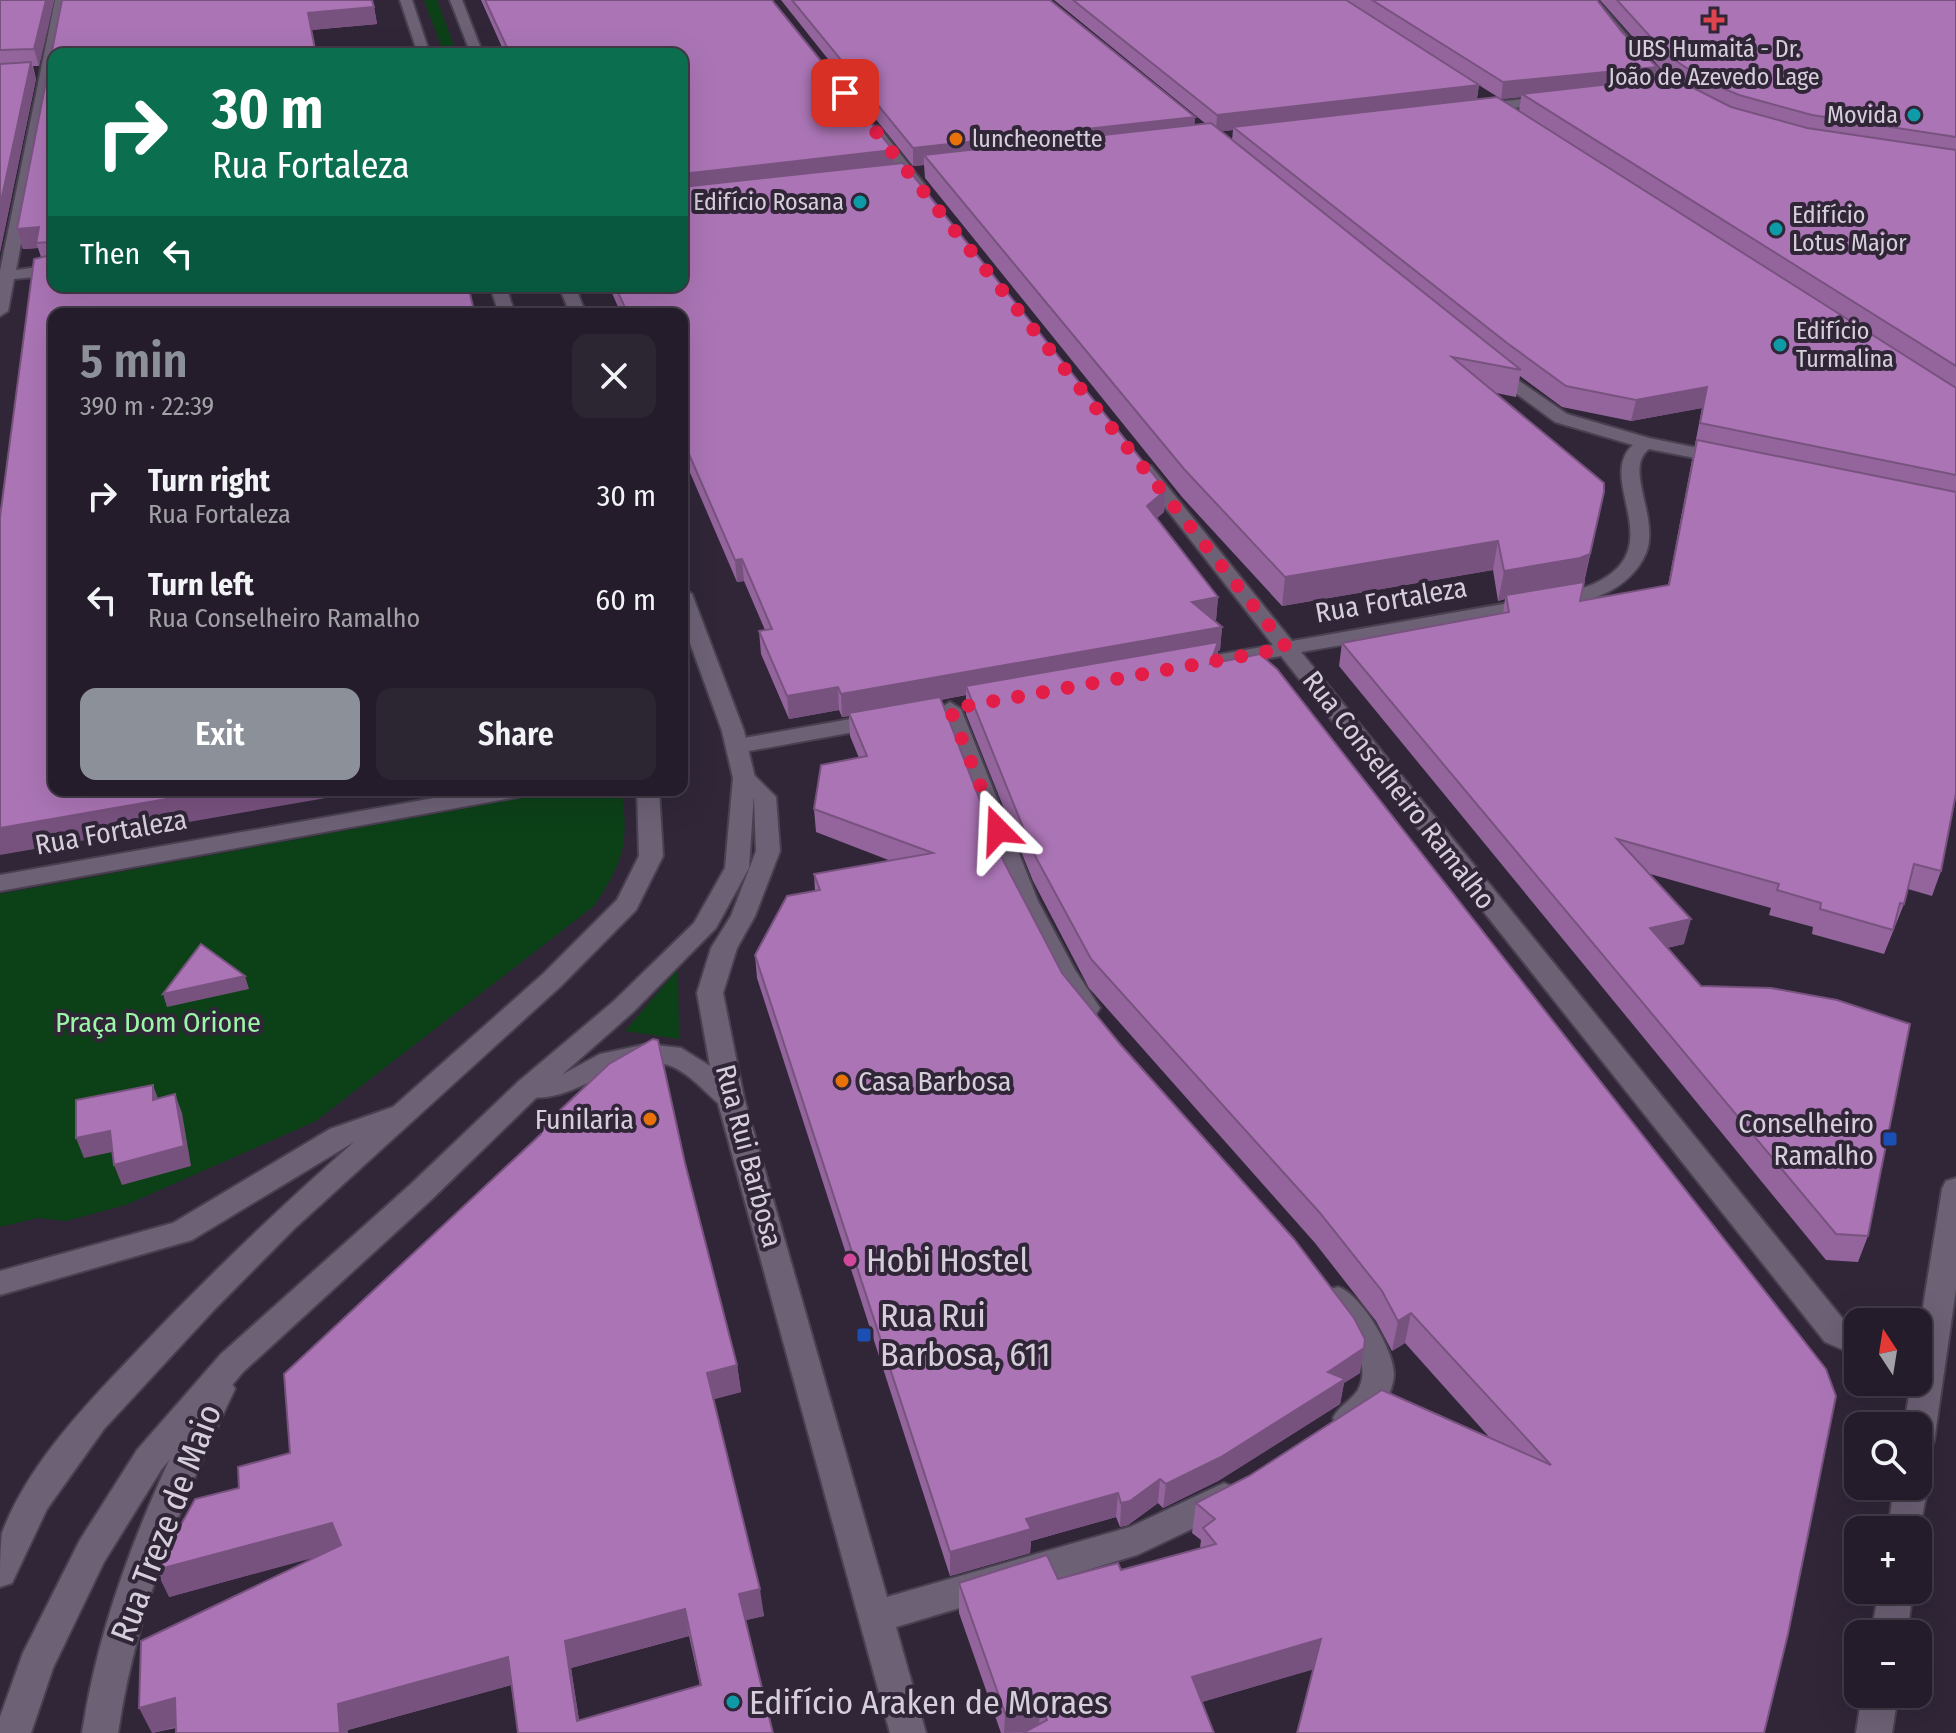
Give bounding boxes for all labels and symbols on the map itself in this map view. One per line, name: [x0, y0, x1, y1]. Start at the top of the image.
marker: UBS Humaitá - Dr. João de Azevedo Lage: [1703, 9, 1725, 31]
place label: UBS Humaitá - Dr. João de Azevedo Lage: [1608, 35, 1820, 91]
pin: [811, 59, 879, 127]
place label: Movida: [1827, 101, 1898, 129]
marker: Movida: [1905, 106, 1923, 124]
place label: luncheonette: [972, 125, 1103, 153]
marker: luncheonette: [947, 130, 965, 148]
place label: Edifício Rosana: [693, 188, 844, 216]
marker: Edifício Rosana: [851, 193, 869, 211]
place label: Edifício Lotus Major: [1792, 201, 1907, 257]
marker: Edifício Lotus Major: [1767, 220, 1785, 238]
place label: Edifício Turmalina: [1796, 317, 1894, 373]
marker: Edifício Turmalina: [1771, 336, 1789, 354]
street label: Rua Fortaleza: [1312, 570, 1470, 630]
street label: Rua Conselheiro Ramalho: [1296, 664, 1502, 916]
position arrow: [956, 788, 1040, 872]
street label: Rua Fortaleza: [32, 802, 190, 862]
park label: Praça Dom Orione: [55, 1006, 261, 1039]
street label: Rua Rui Barbosa: [709, 1061, 789, 1251]
place label: Casa Barbosa: [858, 1065, 1011, 1098]
marker: Casa Barbosa: [833, 1072, 851, 1090]
place label: Funilaria: [535, 1103, 634, 1136]
place label: Conselheiro Ramalho: [1738, 1107, 1874, 1172]
marker: Funilaria: [641, 1110, 659, 1128]
marker: Conselheiro Ramalho: [1881, 1130, 1899, 1148]
place label: Hobi Hostel: [866, 1240, 1029, 1281]
marker: Hobi Hostel: [841, 1251, 859, 1269]
place label: Rua Rui Barbosa, 611: [880, 1295, 1051, 1375]
north arrow: [1844, 1308, 1932, 1396]
marker: Rua Rui Barbosa, 611: [855, 1326, 873, 1344]
street label: Rua Treze de Maio: [102, 1398, 230, 1648]
place label: Edifício Araken de Moraes: [749, 1682, 1109, 1723]
marker: Edifício Araken de Moraes: [724, 1693, 742, 1711]

